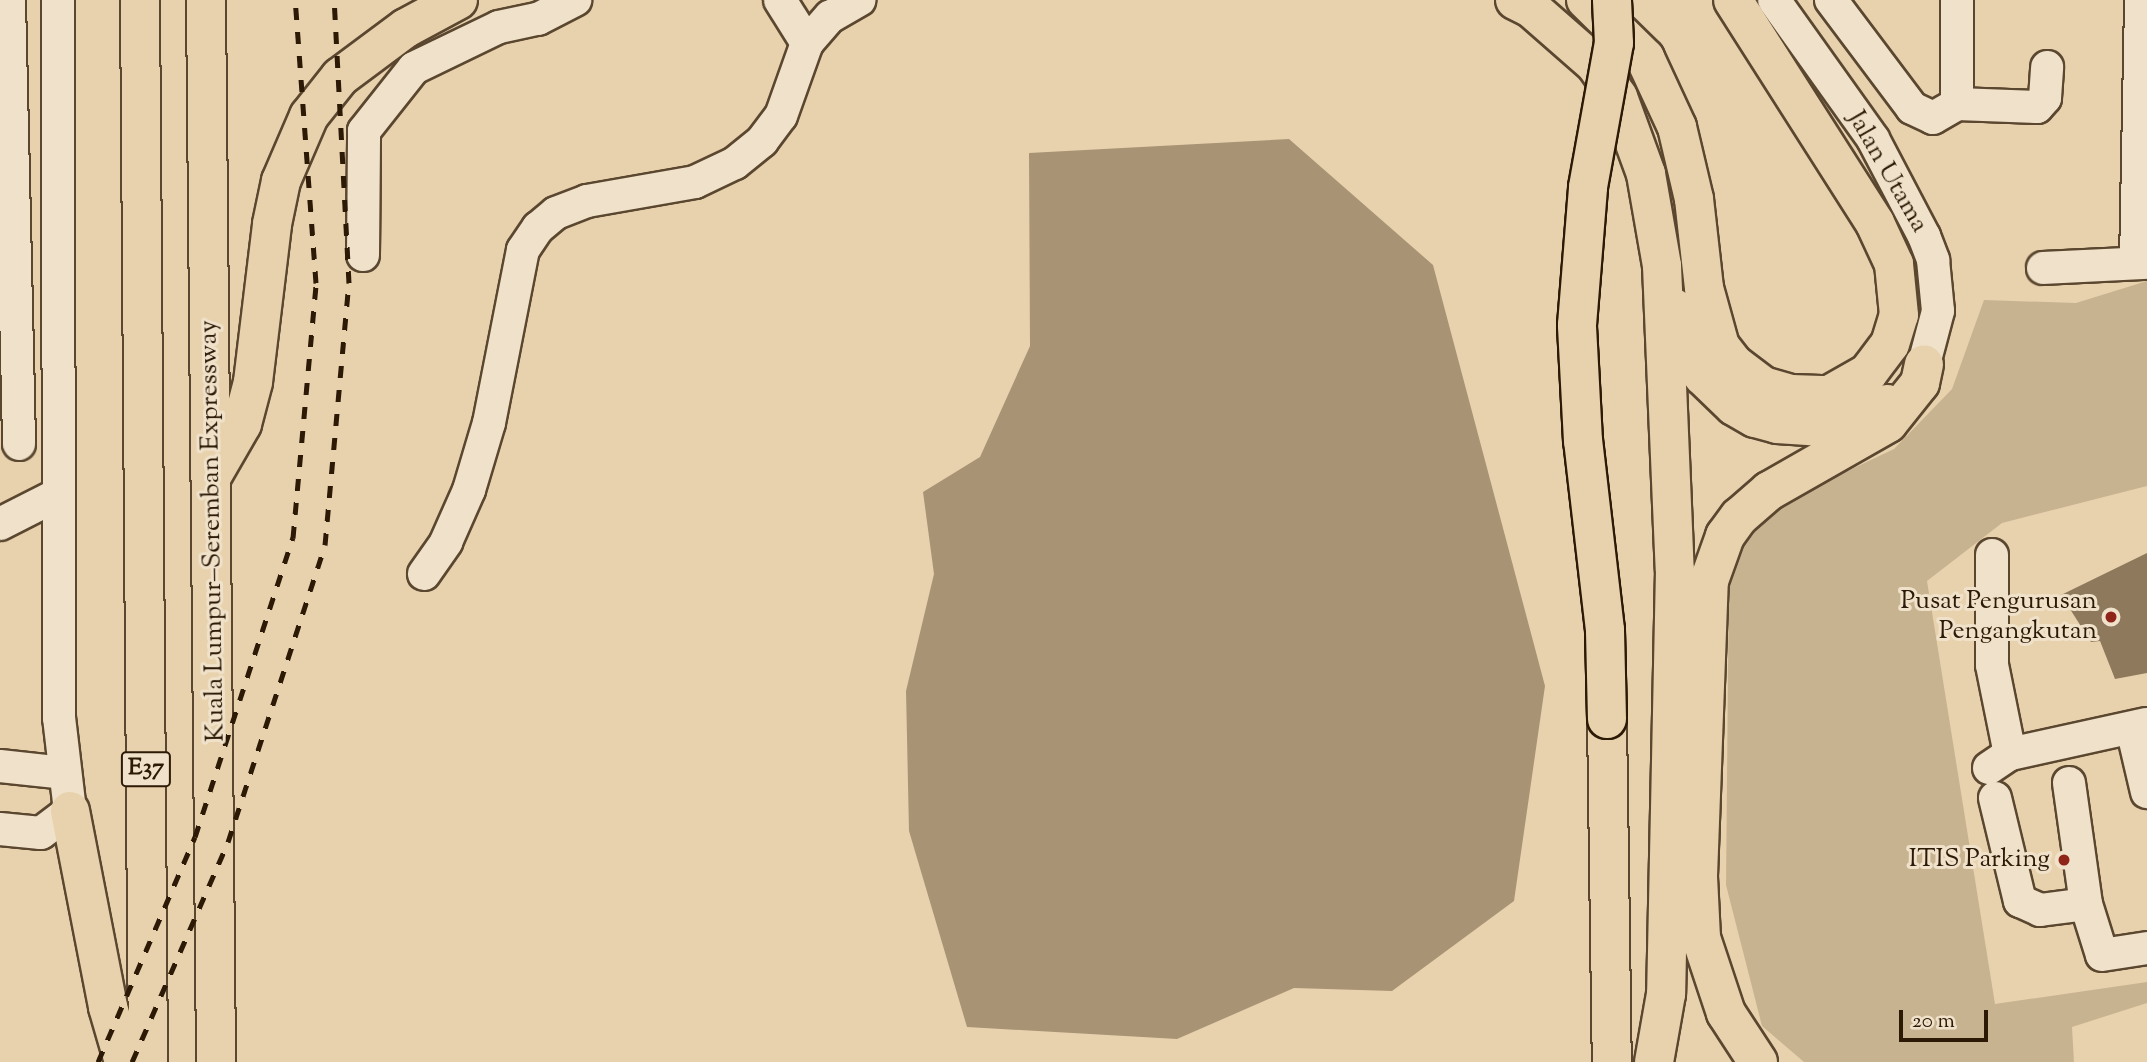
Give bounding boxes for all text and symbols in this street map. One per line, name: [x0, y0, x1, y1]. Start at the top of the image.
street label: Jalan Utama: [1840, 106, 1934, 238]
street label: Kuala Lumpur–Seremban Expressway: [194, 320, 232, 742]
place label: Pusat Pengurusan Pengangkutan: [1901, 586, 2097, 648]
marker: Pusat Pengurusan Pengangkutan: [2103, 609, 2119, 625]
road number: E37: [120, 748, 172, 790]
place label: ITIS Parking: [1909, 844, 2050, 876]
marker: ITIS Parking: [2056, 852, 2072, 868]
scale bar: [1902, 996, 1991, 1040]
text: 20 m: [1912, 1007, 1955, 1037]

